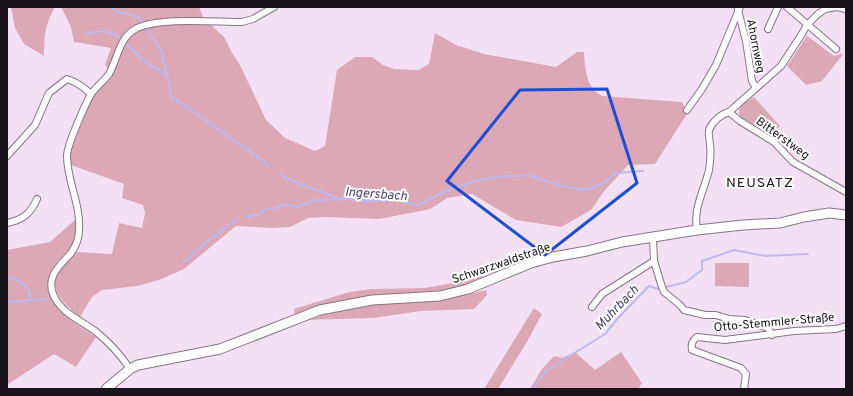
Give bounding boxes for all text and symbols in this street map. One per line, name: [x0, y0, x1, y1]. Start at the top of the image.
street label: Ahornweg: [742, 18, 768, 75]
street label: Bitterstweg: [752, 114, 812, 164]
district label: NEUSATZ: [726, 175, 794, 192]
water label: Ingersbach: [344, 185, 408, 205]
street label: Schwarzwaldstraße: [450, 240, 553, 288]
water label: Muhrbach: [592, 283, 643, 334]
street label: Otto-Stemmler-Straße: [713, 310, 835, 336]

